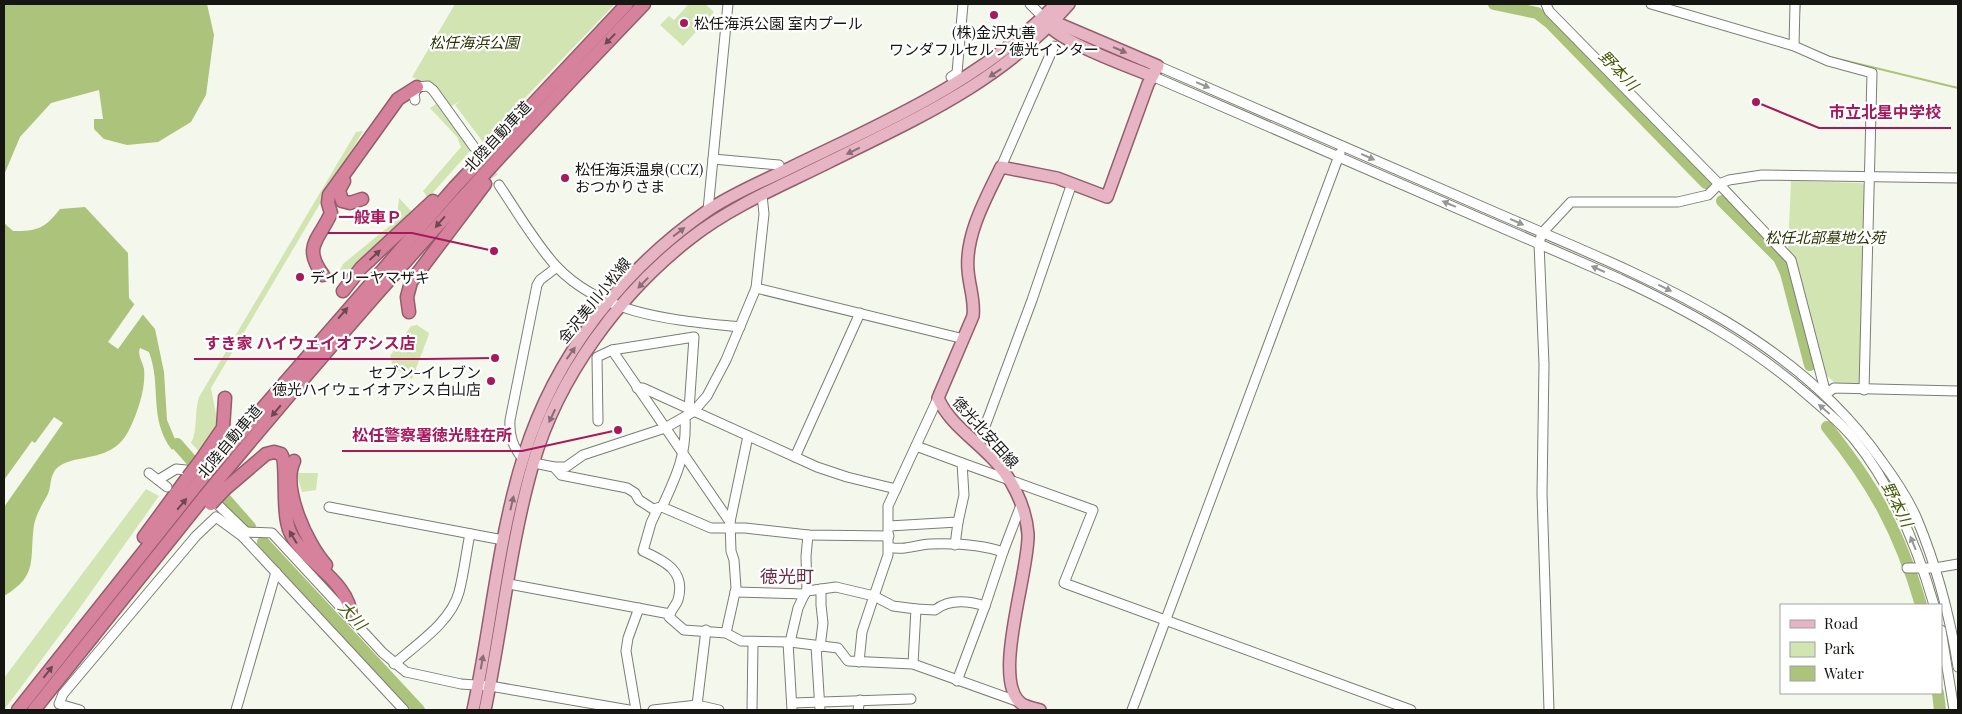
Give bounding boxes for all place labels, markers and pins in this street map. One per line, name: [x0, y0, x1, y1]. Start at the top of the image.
marker: (株)金沢丸善 ワンダフルセルフ徳光インター: [988, 9, 1000, 21]
place label: 松任海浜公園 室内プール: [694, 13, 863, 33]
marker: 松任海浜公園 室内プール: [678, 17, 690, 29]
place label: (株)金沢丸善 ワンダフルセルフ徳光インター: [889, 22, 1099, 59]
callout: 市立北星中学校: [1819, 97, 1951, 128]
place label: 松任海浜温泉(CCZ) おつかりさま: [575, 159, 703, 196]
marker: 松任海浜温泉(CCZ) おつかりさま: [559, 172, 571, 184]
callout: 一般車Ｐ: [328, 202, 412, 233]
place label: デイリーヤマザキ: [310, 267, 430, 287]
marker: デイリーヤマザキ: [294, 271, 306, 283]
callout: すき家 ハイウェイオアシス店: [194, 328, 426, 359]
place label: セブン-イレブン 徳光ハイウェイオアシス白山店: [272, 362, 481, 399]
marker: セブン-イレブン 徳光ハイウェイオアシス白山店: [485, 375, 497, 387]
callout: 松任警察署徳光駐在所: [342, 420, 522, 451]

